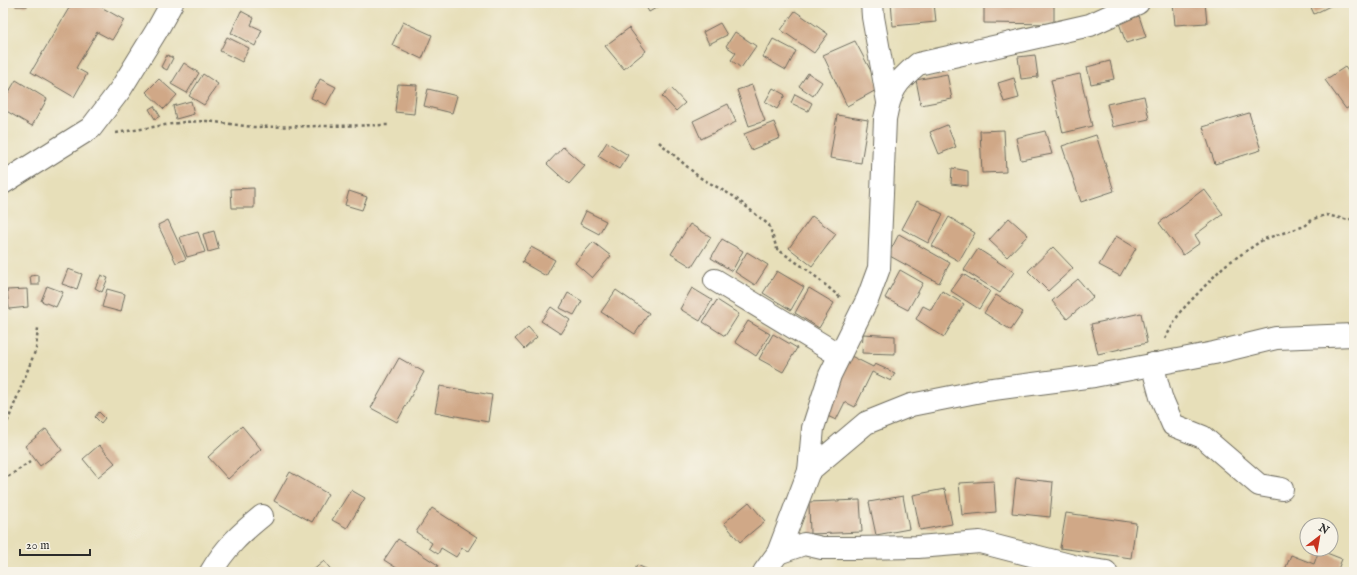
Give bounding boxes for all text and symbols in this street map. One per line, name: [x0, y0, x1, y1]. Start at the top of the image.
north arrow: [1299, 517, 1339, 557]
text: N: [1315, 520, 1332, 538]
scale bar: [20, 531, 90, 557]
text: 20 m: [26, 538, 49, 553]

